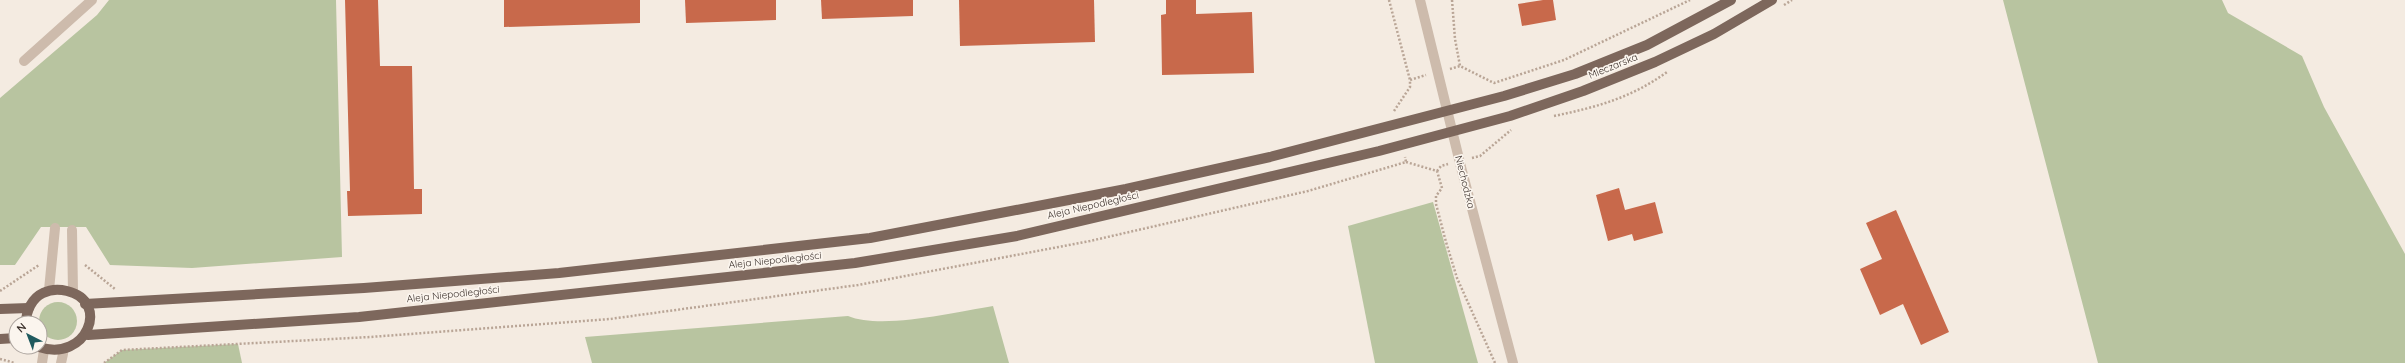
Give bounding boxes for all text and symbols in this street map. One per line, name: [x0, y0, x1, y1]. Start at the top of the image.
street label: Mleczarska: [1586, 50, 1640, 82]
street label: Niechodzka: [1452, 154, 1478, 210]
street label: Aleja Niepodległości: [1046, 188, 1140, 222]
street label: Aleja Niepodległości: [728, 249, 822, 271]
street label: Aleja Niepodległości: [406, 283, 500, 305]
north arrow: [8, 315, 48, 355]
text: N: [14, 320, 29, 335]

